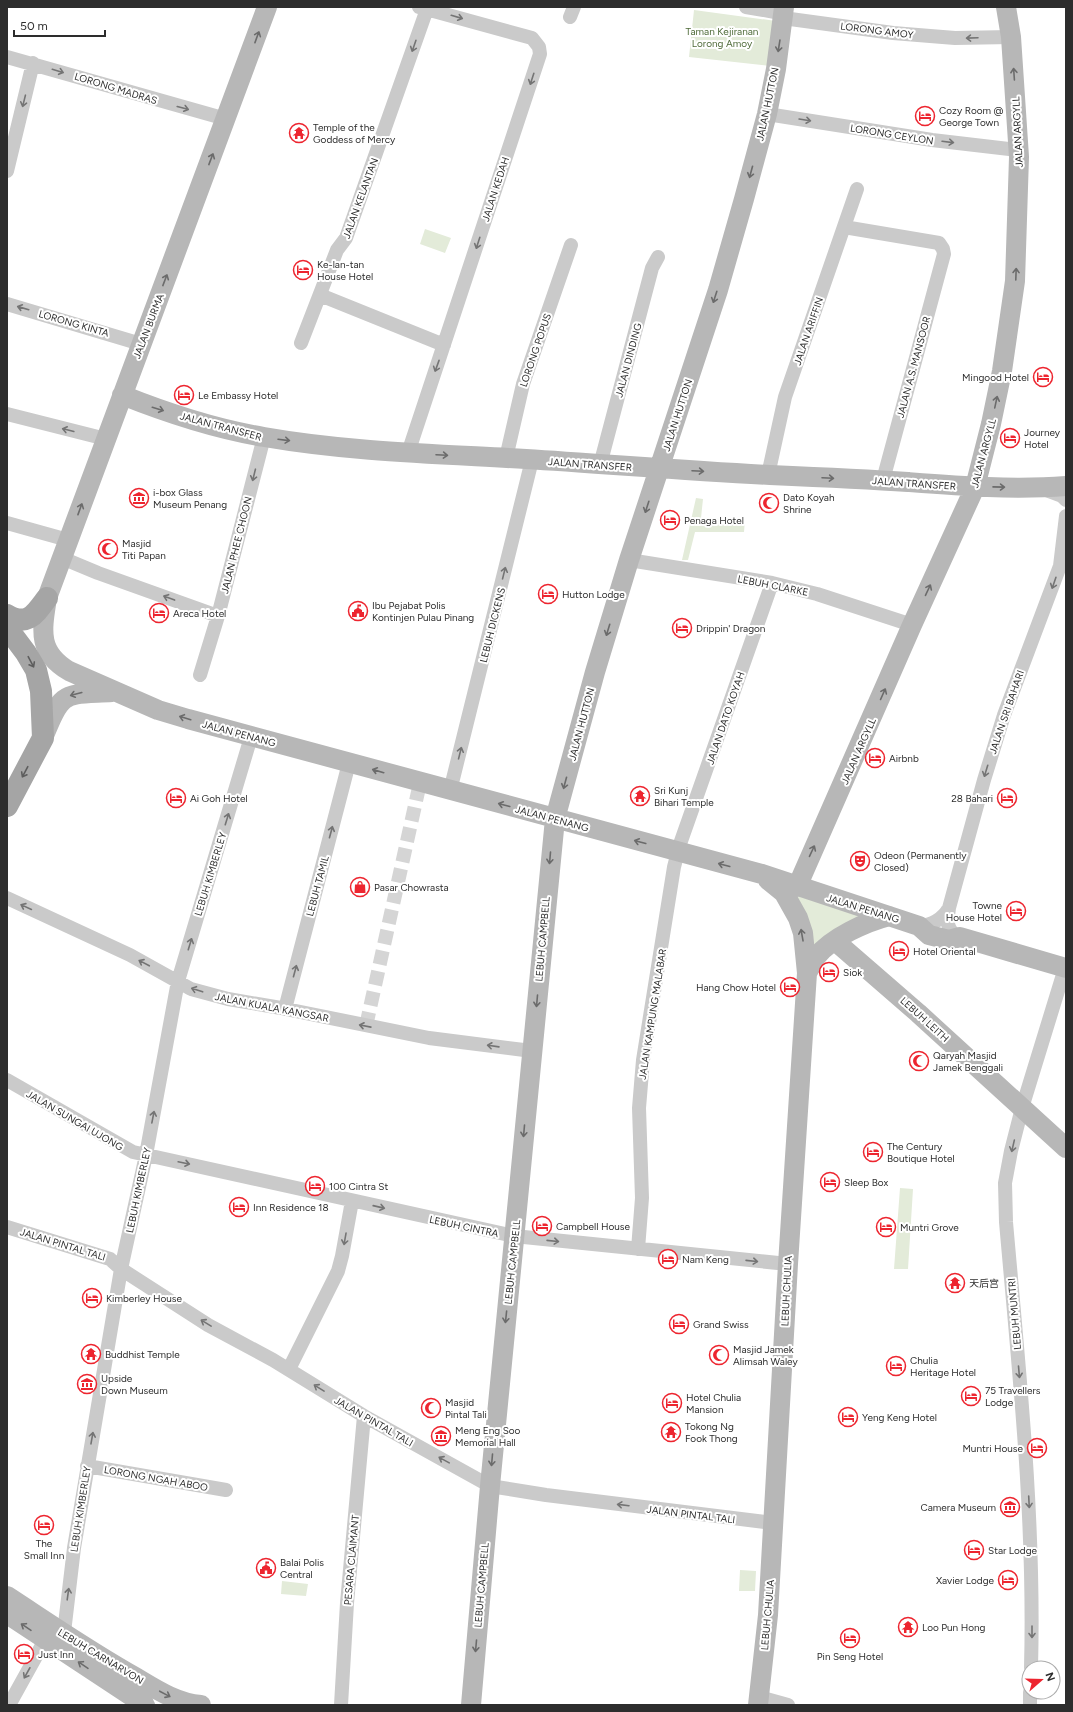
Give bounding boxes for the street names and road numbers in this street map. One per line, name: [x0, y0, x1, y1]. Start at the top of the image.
street label: LORONG AMOY: [840, 20, 914, 41]
street label: JALAN HUTTON: [753, 66, 782, 142]
street label: LORONG MADRAS: [73, 70, 159, 107]
street label: JALAN ARGYLL: [1009, 95, 1026, 168]
street label: LORONG CEYLON: [849, 121, 935, 148]
street label: JALAN KEDAH: [479, 155, 512, 223]
street label: JALAN KELANTAN: [340, 156, 381, 240]
street label: JALAN BURMA: [130, 292, 167, 361]
street label: JALAN ARIFFIN: [791, 295, 826, 367]
street label: LORONG KINTA: [37, 307, 111, 340]
street label: LORONG POPUS: [517, 312, 554, 389]
street label: JALAN A.S. MANSOOR: [894, 315, 933, 419]
street label: JALAN DINDING: [612, 321, 645, 399]
street label: JALAN HUTTON: [660, 377, 695, 453]
street label: JALAN TRANSFER: [179, 409, 263, 444]
street label: JALAN ARGYLL: [968, 416, 999, 489]
street label: JALAN TRANSFER: [548, 455, 632, 474]
street label: JALAN TRANSFER: [872, 474, 956, 493]
street label: JALAN PHEE CHOON: [218, 495, 255, 595]
street label: LEBUH CLARKE: [736, 572, 809, 599]
street label: LEBUH DICKENS: [477, 586, 508, 664]
street label: JALAN SRI BAHARI: [986, 669, 1027, 756]
street label: JALAN DATO KOYAH: [703, 670, 747, 766]
street label: JALAN HUTTON: [565, 686, 597, 762]
street label: JALAN ARGYLL: [838, 715, 879, 786]
street label: JALAN PENANG: [201, 717, 277, 750]
street label: JALAN PENANG: [514, 802, 590, 835]
street label: LEBUH KIMBERLEY: [192, 831, 229, 918]
street label: LEBUH TAMIL: [303, 854, 332, 918]
street label: JALAN PENANG: [825, 891, 901, 926]
street label: LEBUH CAMPBELL: [532, 895, 553, 982]
street label: JALAN KAMPUNG MALABAR: [636, 948, 669, 1081]
street label: JALAN KUALA KANGSAR: [214, 990, 330, 1025]
street label: LEBUH LEITH: [898, 994, 952, 1045]
street label: JALAN SUNGAI UJONG: [24, 1087, 126, 1154]
street label: LEBUH KIMBERLEY: [123, 1146, 154, 1234]
street label: LEBUH CINTRA: [428, 1213, 500, 1240]
street label: LEBUH CAMPBELL: [502, 1218, 523, 1305]
street label: JALAN PINTAL TALI: [18, 1225, 107, 1264]
street label: LEBUH CHULIA: [778, 1255, 795, 1327]
street label: LEBUH MUNTRI: [1005, 1278, 1024, 1350]
street label: JALAN PINTAL TALI: [332, 1394, 416, 1449]
street label: LORONG NGAH ABOO: [103, 1463, 209, 1494]
street label: LEBUH KIMBERLEY: [67, 1465, 94, 1553]
street label: JALAN PINTAL TALI: [646, 1503, 736, 1526]
street label: PESARA CLAIMANT: [341, 1514, 362, 1606]
street label: LEBUH CAMPBELL: [471, 1541, 492, 1628]
street label: LEBUH CHULIA: [758, 1579, 777, 1651]
street label: LEBUH CARNARVON: [56, 1626, 146, 1687]

